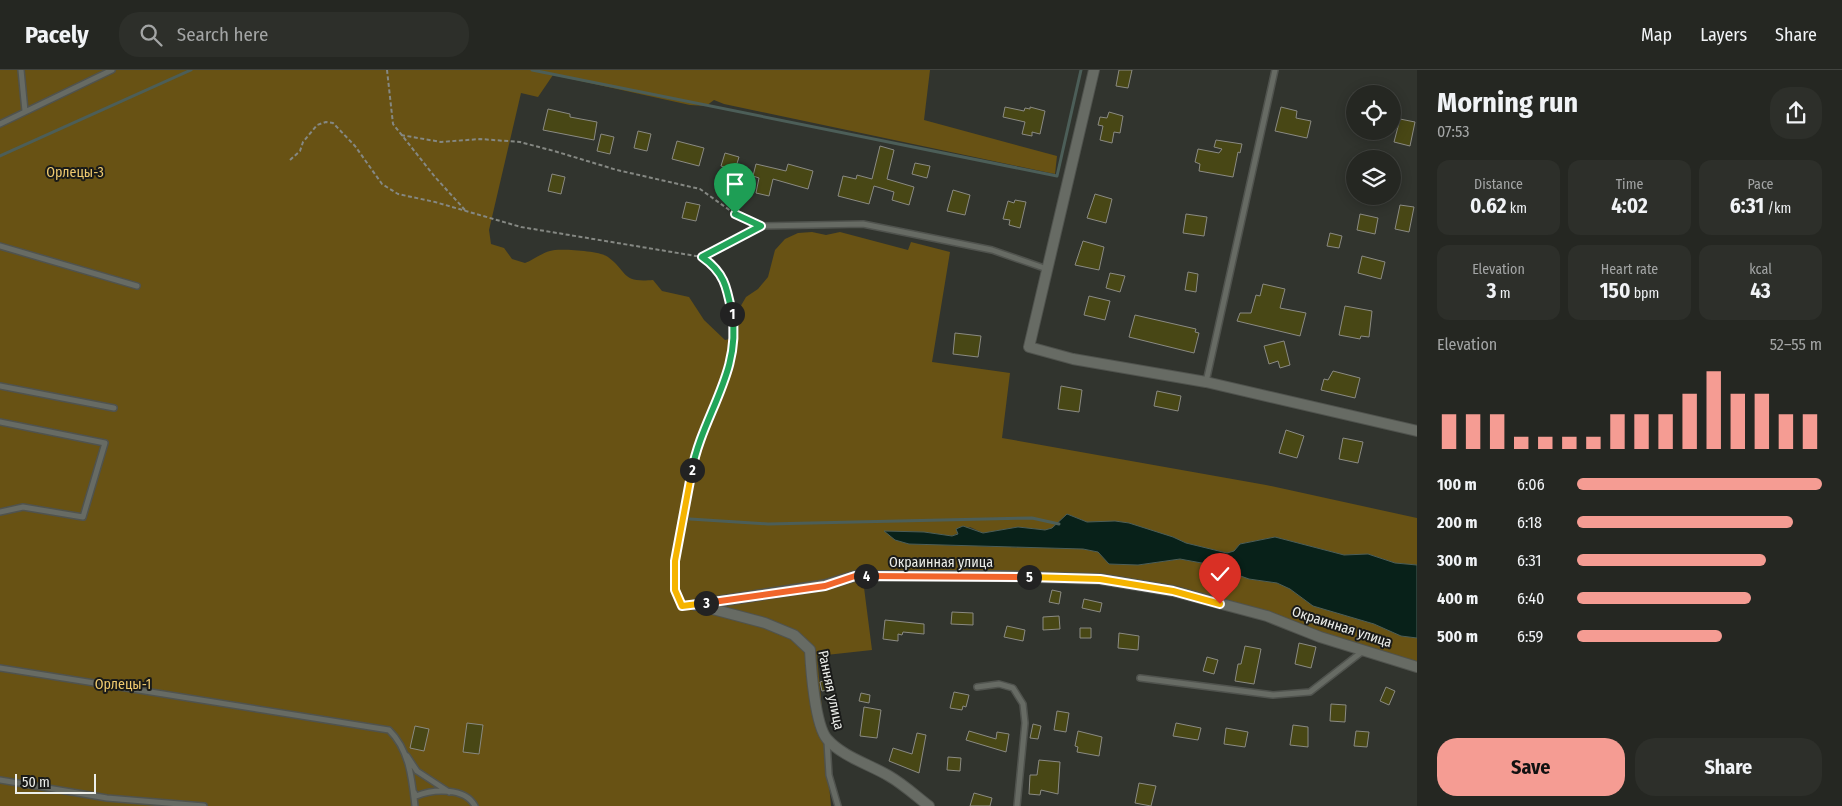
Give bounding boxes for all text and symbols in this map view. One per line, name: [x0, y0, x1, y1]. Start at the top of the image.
search box: [119, 12, 469, 57]
text: Pacely: [25, 21, 89, 49]
icon: search: [137, 21, 165, 49]
text: Search here: [177, 23, 268, 46]
text: Map: [1641, 24, 1672, 46]
text: Layers: [1700, 24, 1747, 46]
text: Share: [1775, 24, 1817, 46]
map controls: [1346, 85, 1401, 205]
button: locate: [1346, 85, 1401, 140]
text: Morning run: [1437, 86, 1578, 119]
button: share: [1770, 87, 1822, 139]
text: 07:53: [1437, 122, 1469, 141]
button: layers: [1346, 150, 1401, 205]
pin: [714, 163, 756, 214]
park label: Орлецы-3: [46, 164, 104, 181]
icon: arrive: [721, 170, 749, 198]
text: Distance: [1474, 176, 1523, 193]
text: Time: [1616, 176, 1643, 193]
text: Pace: [1747, 176, 1774, 193]
text: 0.62: [1470, 193, 1507, 219]
text: 4:02: [1611, 193, 1648, 219]
text: 6:31: [1730, 193, 1764, 219]
text: km: [1507, 200, 1527, 217]
text: /km: [1764, 200, 1791, 217]
text: Elevation: [1472, 261, 1525, 278]
text: Heart rate: [1601, 261, 1658, 278]
text: kcal: [1749, 261, 1772, 278]
text: 3: [1487, 278, 1496, 304]
text: 150: [1600, 278, 1630, 304]
text: 43: [1750, 278, 1771, 304]
text: m: [1496, 285, 1511, 302]
text: bpm: [1630, 285, 1659, 302]
pin: 1: [720, 302, 744, 326]
text: 1: [730, 306, 735, 323]
text: Elevation: [1437, 335, 1497, 354]
text: 52–55 m: [1770, 335, 1822, 354]
pin: 2: [680, 458, 704, 482]
text: 2: [689, 462, 696, 479]
text: 100 m: [1437, 475, 1477, 494]
text: 6:06: [1517, 475, 1545, 494]
text: 200 m: [1437, 513, 1477, 532]
text: 6:18: [1517, 513, 1542, 532]
text: 300 m: [1437, 551, 1478, 570]
text: 6:31: [1517, 551, 1542, 570]
pin: [1199, 553, 1241, 604]
street label: Окраинная улица: [889, 554, 993, 571]
icon: check: [1206, 560, 1234, 588]
pin: 4: [854, 564, 878, 588]
pin: 5: [1016, 564, 1042, 590]
text: 4: [863, 568, 870, 585]
text: 5: [1026, 569, 1033, 586]
text: 400 m: [1437, 589, 1478, 608]
text: 6:40: [1517, 589, 1544, 608]
pin: 3: [694, 590, 718, 616]
text: 3: [703, 595, 710, 612]
street label: Окраинная улица: [1290, 603, 1394, 651]
text: 500 m: [1437, 627, 1478, 646]
text: 6:59: [1517, 627, 1543, 646]
street label: Ранняя улица: [814, 649, 848, 731]
park label: Орлецы-1: [95, 676, 151, 693]
button: Save: [1437, 738, 1625, 796]
button: Share: [1635, 738, 1822, 796]
scale bar: [15, 771, 96, 794]
text: 50 m: [22, 774, 50, 791]

